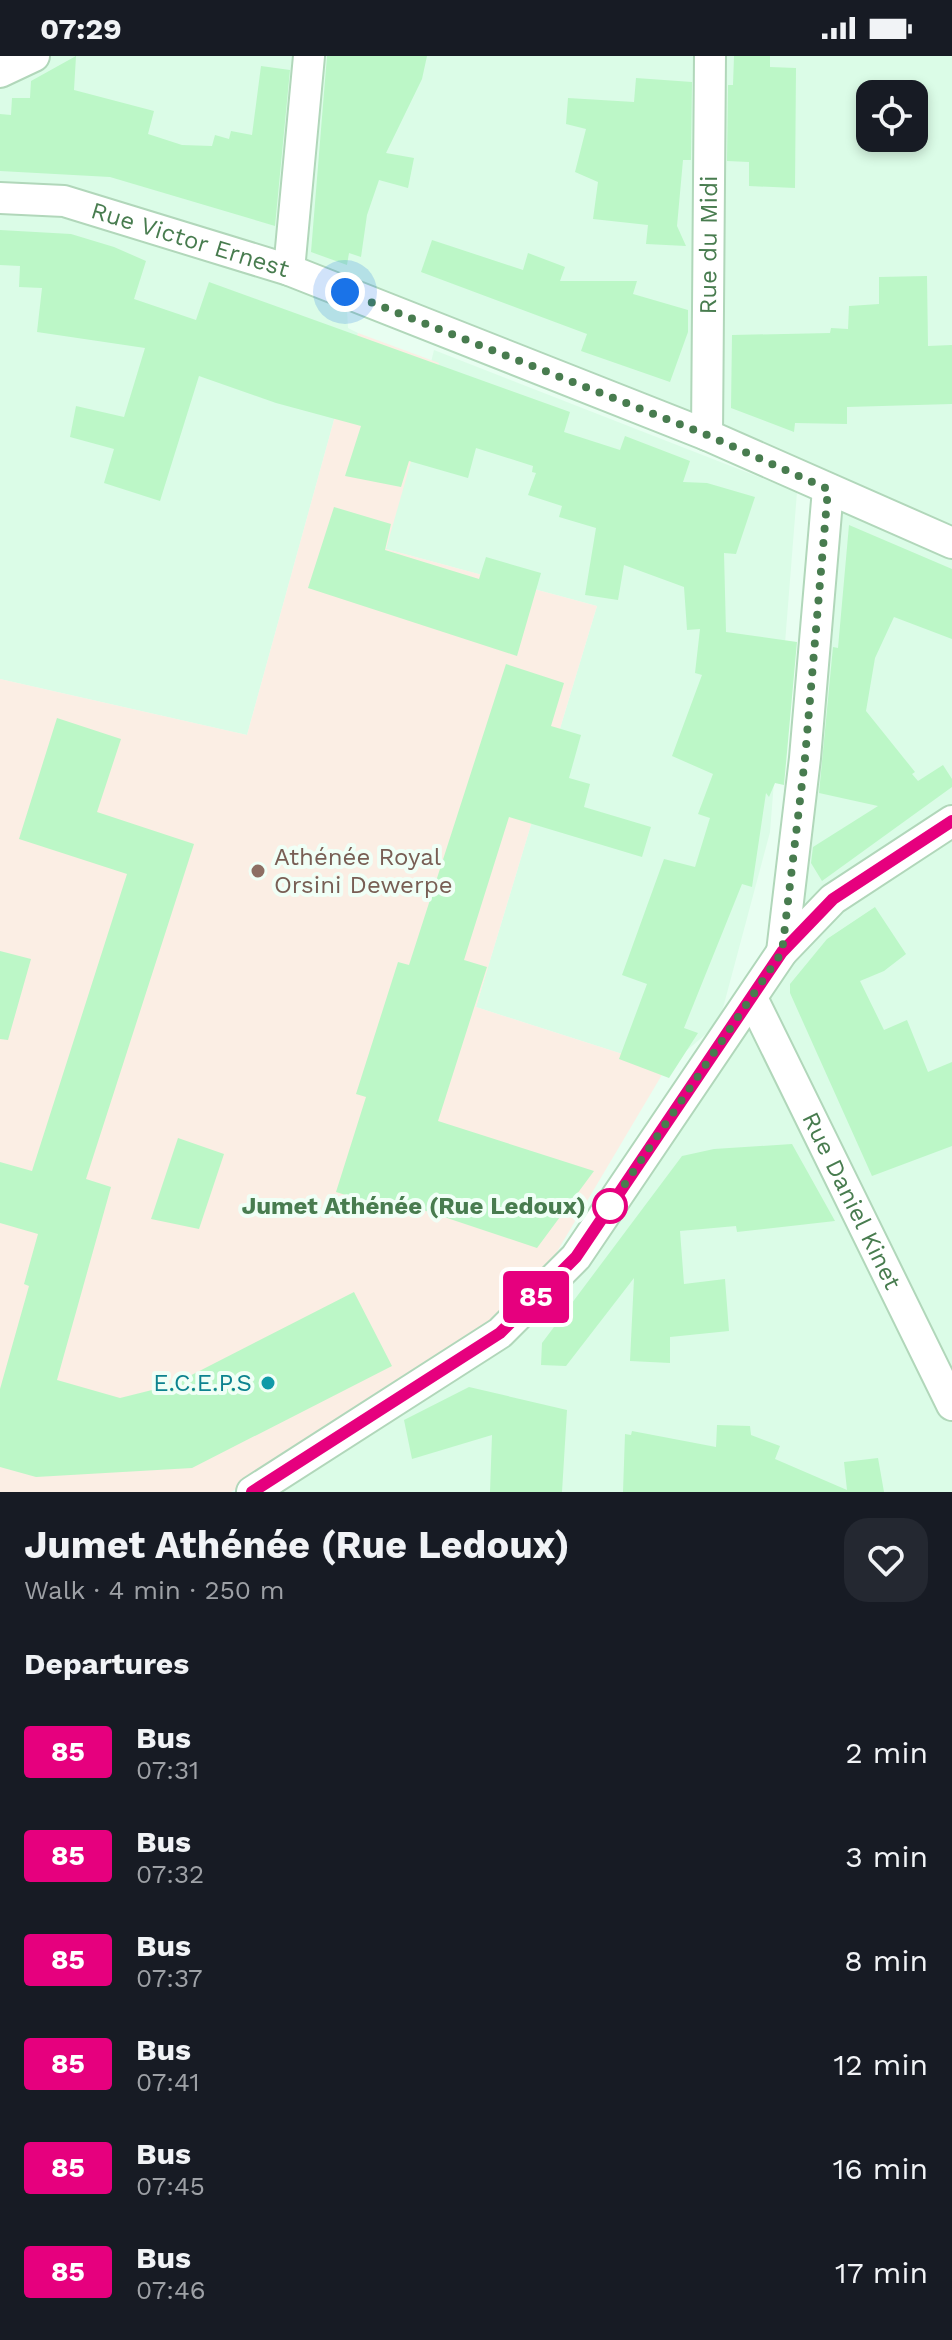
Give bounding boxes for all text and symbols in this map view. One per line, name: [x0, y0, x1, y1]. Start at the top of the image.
text: 07:29: [40, 11, 122, 46]
map controls: [856, 80, 928, 152]
button: locate: [856, 80, 928, 152]
street label: Rue du Midi: [694, 175, 723, 315]
street label: Rue Victor Ernest: [88, 196, 293, 283]
your location: [325, 272, 365, 312]
place label: Athénée Royal Orsini Dewerpe: [274, 843, 453, 899]
marker: Athénée Royal Orsini Dewerpe: [249, 862, 267, 880]
street label: Rue Daniel Kinet: [796, 1108, 907, 1294]
marker: Jumet Athénée (Rue Ledoux): [593, 1189, 627, 1223]
place label: Jumet Athénée (Rue Ledoux): [241, 1192, 586, 1220]
line badge: 85: [500, 1271, 572, 1323]
text: 85: [519, 1280, 553, 1313]
place label: E.C.E.P.S: [153, 1369, 252, 1397]
marker: E.C.E.P.S: [259, 1374, 277, 1392]
button: heart: [844, 1518, 928, 1602]
text: Jumet Athénée (Rue Ledoux): [24, 1523, 570, 1567]
text: Walk · 4 min · 250 m: [24, 1575, 285, 1605]
text: Departures: [24, 1646, 189, 1681]
text: Bus: [136, 1720, 191, 1755]
text: 85: [51, 1735, 85, 1768]
text: 2 min: [845, 1735, 928, 1770]
text: 07:31: [136, 1755, 199, 1785]
text: Bus: [136, 1824, 191, 1859]
text: 85: [51, 1839, 85, 1872]
text: 3 min: [845, 1839, 928, 1874]
text: 07:32: [136, 1859, 204, 1889]
text: Bus: [136, 1928, 191, 1963]
text: 85: [51, 1943, 85, 1976]
text: 8 min: [844, 1943, 928, 1978]
text: 07:37: [136, 1963, 203, 1993]
text: Bus: [136, 2032, 191, 2067]
text: 85: [51, 2047, 85, 2080]
text: 12 min: [833, 2047, 928, 2082]
text: 07:41: [136, 2067, 200, 2097]
text: Bus: [136, 2136, 191, 2171]
text: 85: [51, 2151, 85, 2184]
text: 16 min: [833, 2151, 928, 2186]
text: 07:45: [136, 2171, 205, 2201]
text: Bus: [136, 2240, 191, 2275]
text: 85: [51, 2255, 85, 2288]
text: 17 min: [835, 2255, 928, 2290]
text: 07:46: [136, 2275, 206, 2305]

